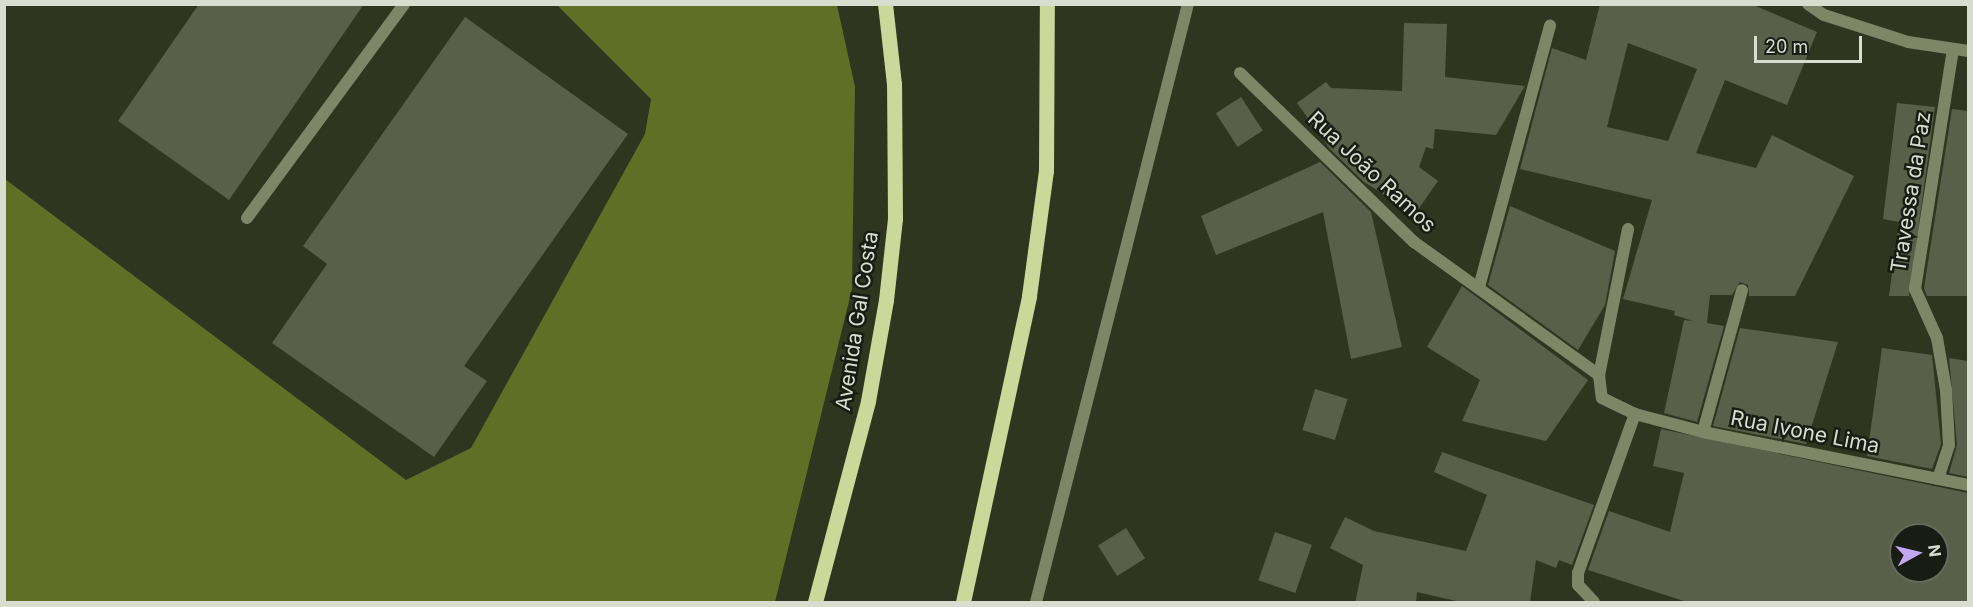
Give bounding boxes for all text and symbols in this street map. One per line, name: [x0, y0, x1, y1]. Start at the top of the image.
scale bar: [1757, 24, 1865, 62]
text: 20 m: [1765, 36, 1808, 57]
street label: Rua João Ramos: [1303, 106, 1441, 238]
street label: Travessa da Paz: [1886, 110, 1936, 274]
street label: Avenida Gal Costa: [830, 230, 884, 412]
street label: Rua Ivone Lima: [1728, 405, 1882, 459]
north arrow: [1889, 523, 1949, 583]
text: N: [1924, 543, 1946, 558]

